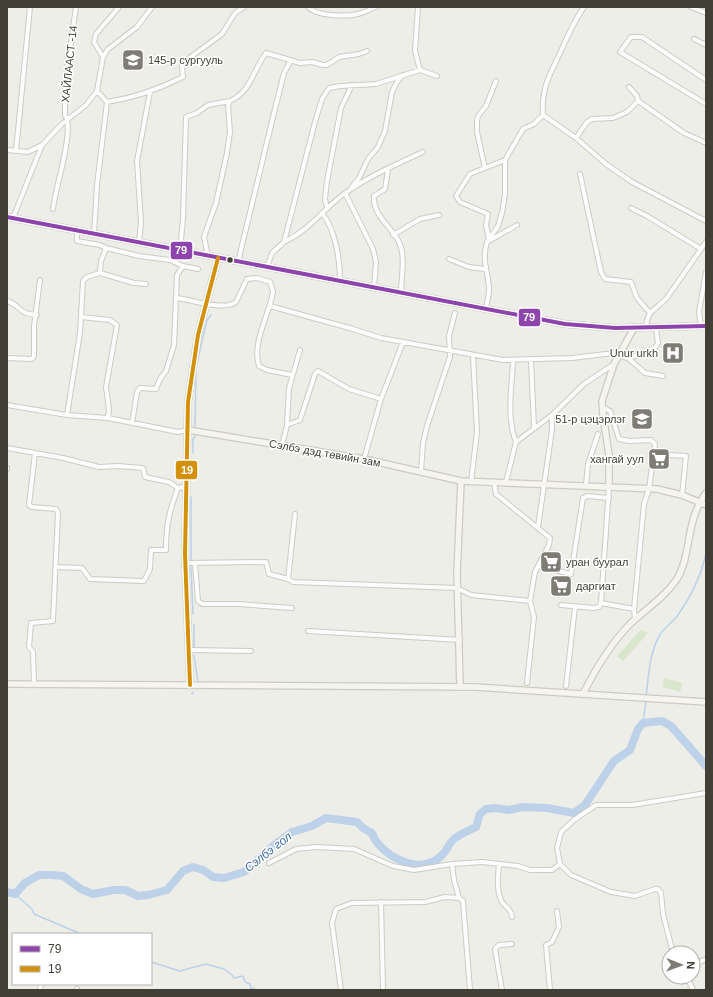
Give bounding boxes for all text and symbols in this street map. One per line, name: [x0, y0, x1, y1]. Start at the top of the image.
street label: ХАЙЛААСТ -14: [59, 25, 79, 103]
school or university icon: 145-р сургууль: [120, 47, 146, 73]
place label: 145-р сургууль: [148, 54, 223, 66]
line badge: 79: [170, 241, 193, 260]
text: 79: [175, 244, 187, 256]
unlabelled marker: [225, 255, 235, 265]
line badge: 79: [518, 308, 541, 327]
text: 79: [523, 311, 535, 323]
hospital icon: Unur urkh: [660, 340, 686, 366]
place label: Unur urkh: [610, 347, 658, 359]
school or university icon: 51-р цэцэрлэг: [629, 406, 655, 432]
place label: 51-р цэцэрлэг: [555, 413, 626, 425]
street label: Сэлбэ дэд төвийн зам: [268, 437, 382, 469]
supermarket icon: хангай уул: [646, 446, 672, 472]
place label: хангай уул: [590, 453, 644, 465]
line badge: 19: [175, 460, 198, 480]
text: 19: [181, 464, 193, 476]
supermarket icon: уран буурал: [538, 549, 564, 575]
place label: уран буурал: [566, 556, 628, 568]
supermarket icon: даргиат: [548, 573, 574, 599]
place label: даргиат: [576, 580, 616, 592]
water label: Сэлбэ гол: [242, 829, 295, 875]
legend: [12, 933, 152, 985]
text: 79: [48, 942, 62, 956]
north arrow: [661, 945, 701, 985]
text: N: [685, 961, 697, 969]
text: 19: [48, 962, 62, 976]

